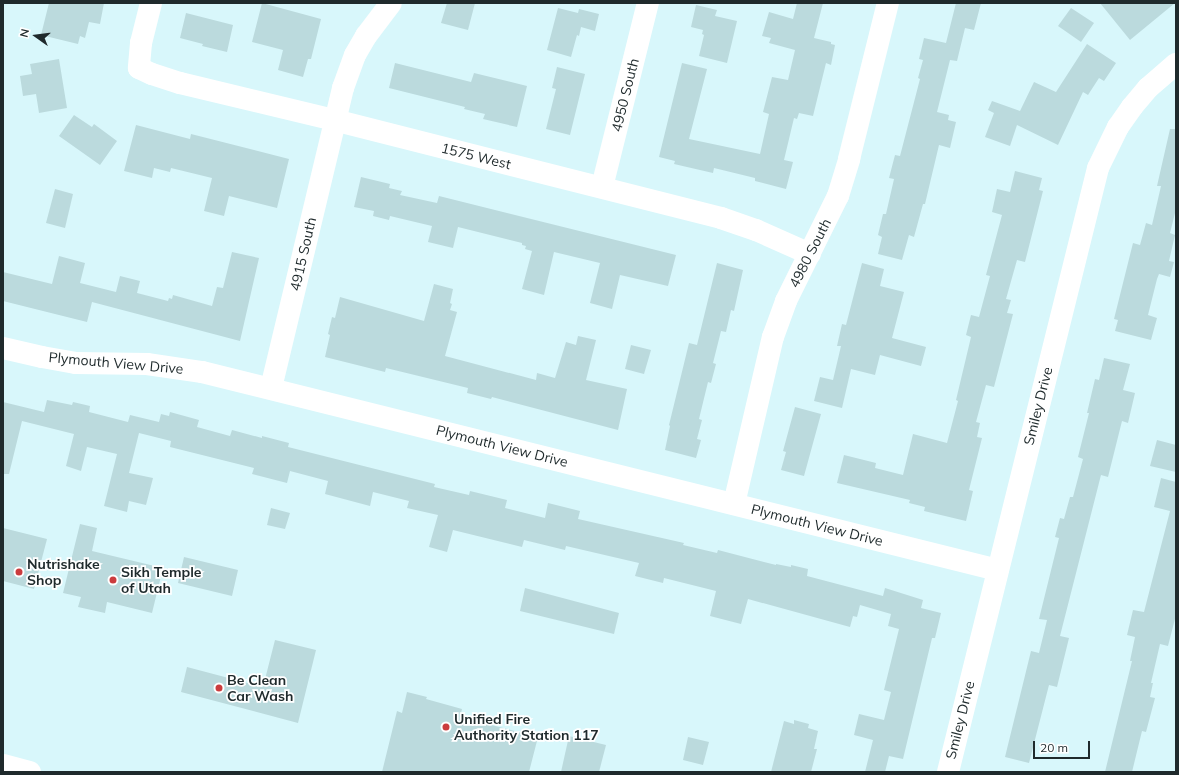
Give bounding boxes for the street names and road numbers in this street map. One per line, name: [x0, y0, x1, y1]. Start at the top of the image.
street label: 4950 South: [608, 57, 642, 133]
street label: 1575 West: [439, 139, 513, 173]
street label: 4915 South: [286, 215, 320, 293]
street label: 4980 South: [785, 216, 835, 290]
street label: Plymouth View Drive: [48, 349, 184, 377]
street label: Smiley Drive: [1020, 365, 1056, 447]
street label: Plymouth View Drive: [434, 421, 570, 471]
street label: Plymouth View Drive: [749, 500, 885, 550]
street label: Smiley Drive: [942, 679, 978, 761]

